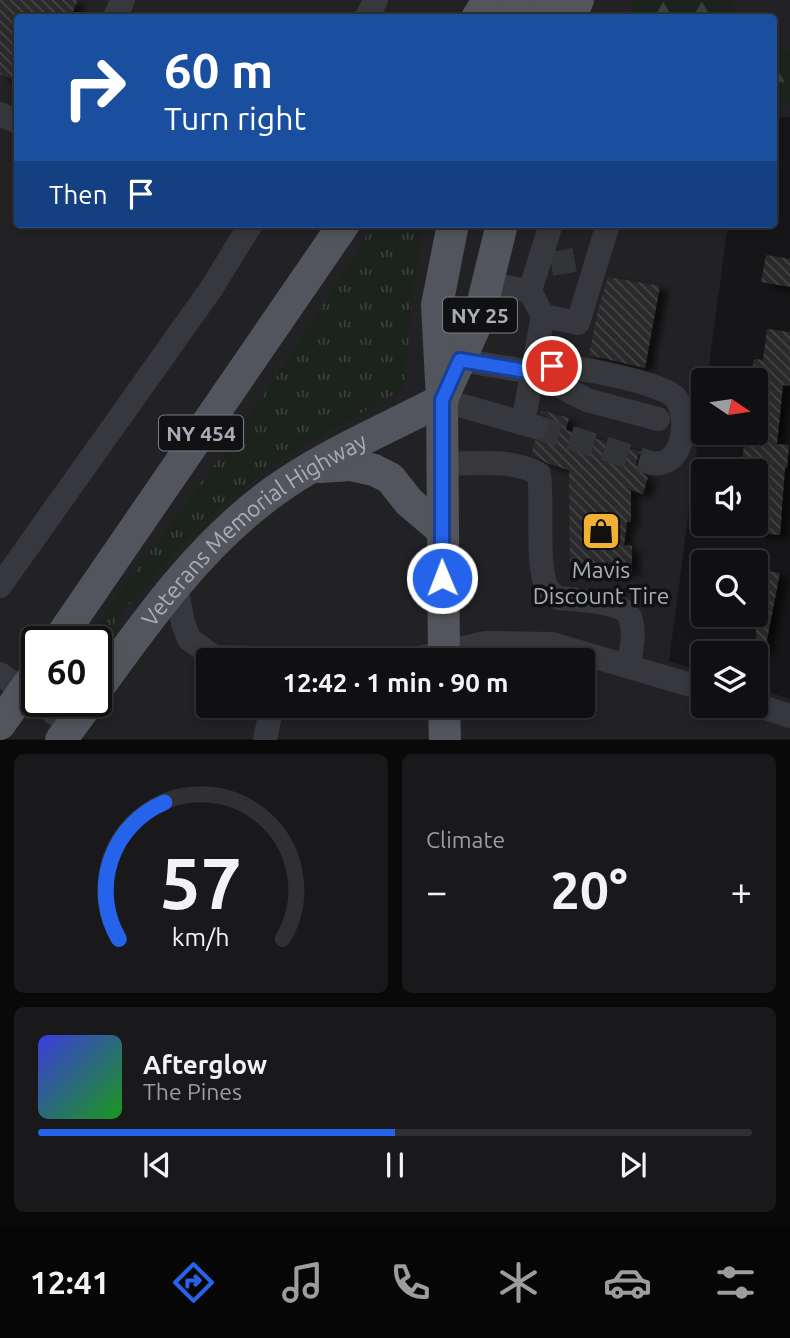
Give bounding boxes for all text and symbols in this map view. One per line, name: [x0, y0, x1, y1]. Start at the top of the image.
icon: right: [49, 42, 140, 133]
text: 60 m: [164, 42, 273, 97]
text: Turn right: [164, 100, 306, 136]
icon: arrive: [122, 175, 160, 213]
text: Then: [49, 180, 108, 209]
road number: NY 25: [443, 298, 517, 332]
pin: [522, 336, 582, 396]
icon: arrive: [533, 347, 571, 385]
north arrow: [691, 368, 768, 444]
map controls: [691, 368, 768, 718]
road number: NY 454: [159, 416, 243, 450]
street label: Veterans Memorial Highway: [136, 427, 370, 631]
button: sound: [691, 459, 768, 536]
shop icon: Mavis Discount Tire: [580, 510, 622, 552]
position arrow: [405, 541, 479, 615]
button: search: [691, 550, 768, 627]
place label: Mavis Discount Tire: [533, 557, 669, 608]
speed limit sign: 60: [21, 626, 112, 717]
button: layers: [691, 641, 768, 718]
text: 12:42 · 1 min · 90 m: [282, 668, 509, 697]
text: Climate: [426, 827, 505, 852]
text: 57: [160, 842, 242, 924]
text: 20°: [550, 861, 628, 919]
text: −: [426, 870, 447, 912]
text: +: [731, 870, 752, 912]
text: km/h: [172, 923, 230, 951]
text: Afterglow: [143, 1050, 267, 1079]
text: The Pines: [143, 1079, 242, 1104]
icon: previous: [138, 1146, 176, 1184]
icon: pause: [376, 1146, 414, 1184]
icon: next: [614, 1146, 652, 1184]
icon: directions: [169, 1258, 218, 1307]
icon: music: [278, 1258, 327, 1307]
icon: phone: [386, 1258, 435, 1307]
icon: climate: [494, 1258, 543, 1307]
icon: car: [603, 1258, 652, 1307]
icon: filters: [711, 1258, 760, 1307]
text: 12:41: [30, 1264, 110, 1300]

